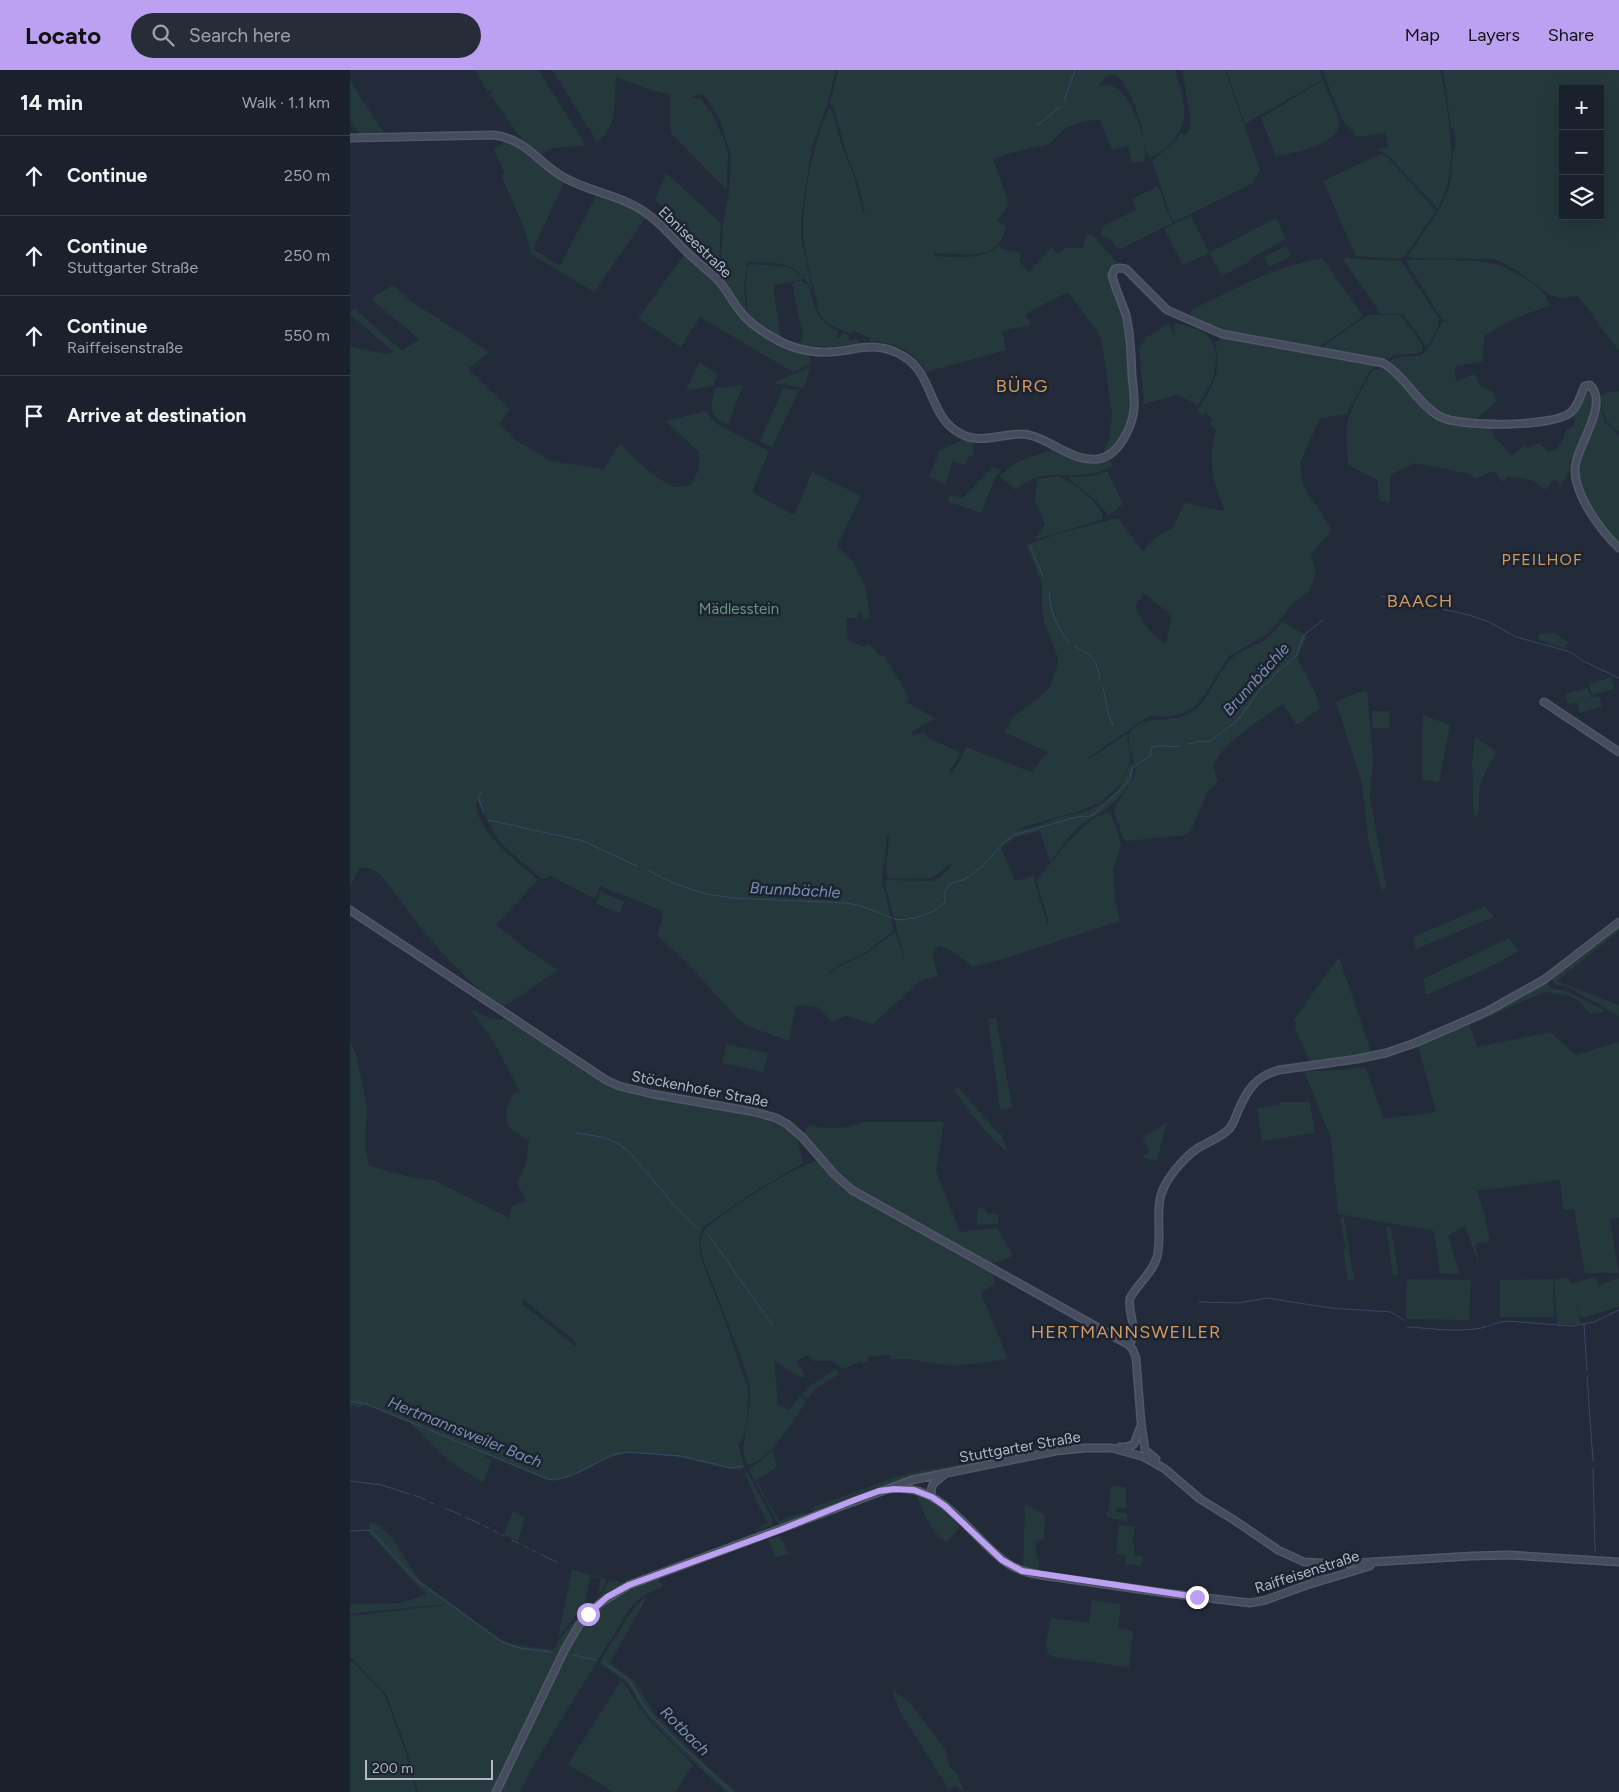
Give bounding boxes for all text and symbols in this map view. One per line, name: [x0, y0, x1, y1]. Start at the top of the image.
search box: [131, 13, 481, 58]
text: Locato: [25, 21, 101, 50]
icon: search: [149, 21, 177, 49]
text: Search here: [189, 24, 291, 47]
text: Map: [1405, 24, 1440, 46]
text: Layers: [1468, 24, 1520, 46]
text: Share: [1548, 24, 1594, 46]
map controls: [1559, 85, 1604, 220]
button: +: [1559, 85, 1604, 130]
text: 14 min: [20, 90, 83, 115]
text: Walk · 1.1 km: [242, 93, 330, 112]
button: −: [1559, 130, 1604, 175]
icon: ahead: [20, 162, 48, 190]
text: Continue: [67, 164, 147, 187]
text: 250 m: [284, 166, 330, 185]
button: layers: [1559, 175, 1604, 220]
street label: Ebniseestraße: [655, 203, 735, 281]
text: Continue: [67, 235, 147, 258]
icon: ahead: [20, 242, 48, 270]
text: 250 m: [284, 246, 330, 265]
text: Stuttgarter Straße: [67, 258, 198, 277]
text: Continue: [67, 315, 147, 338]
icon: ahead: [20, 322, 48, 350]
text: 550 m: [284, 326, 330, 345]
text: Raiffeisenstraße: [67, 338, 183, 357]
district label: BÜRG: [996, 375, 1048, 397]
icon: arrive: [20, 402, 48, 430]
text: Arrive at destination: [67, 404, 246, 427]
district label: PFEILHOF: [1501, 550, 1583, 569]
district label: BAACH: [1387, 590, 1453, 612]
park label: Mädlesstein: [699, 600, 779, 618]
water label: Brunnbächle: [1219, 639, 1294, 719]
water label: Brunnbächle: [749, 878, 841, 902]
street label: Stöckenhofer Straße: [630, 1067, 770, 1111]
district label: HERTMANNSWEILER: [1031, 1321, 1221, 1343]
water label: Hertmannsweiler Bach: [385, 1392, 545, 1472]
street label: Stuttgarter Straße: [958, 1427, 1082, 1467]
street label: Raiffeisenstraße: [1252, 1547, 1362, 1597]
route end: [1186, 1586, 1209, 1609]
route start: [577, 1603, 600, 1626]
water label: Rotbach: [656, 1702, 714, 1760]
scale bar: [365, 1757, 492, 1780]
text: 200 m: [372, 1760, 413, 1777]

